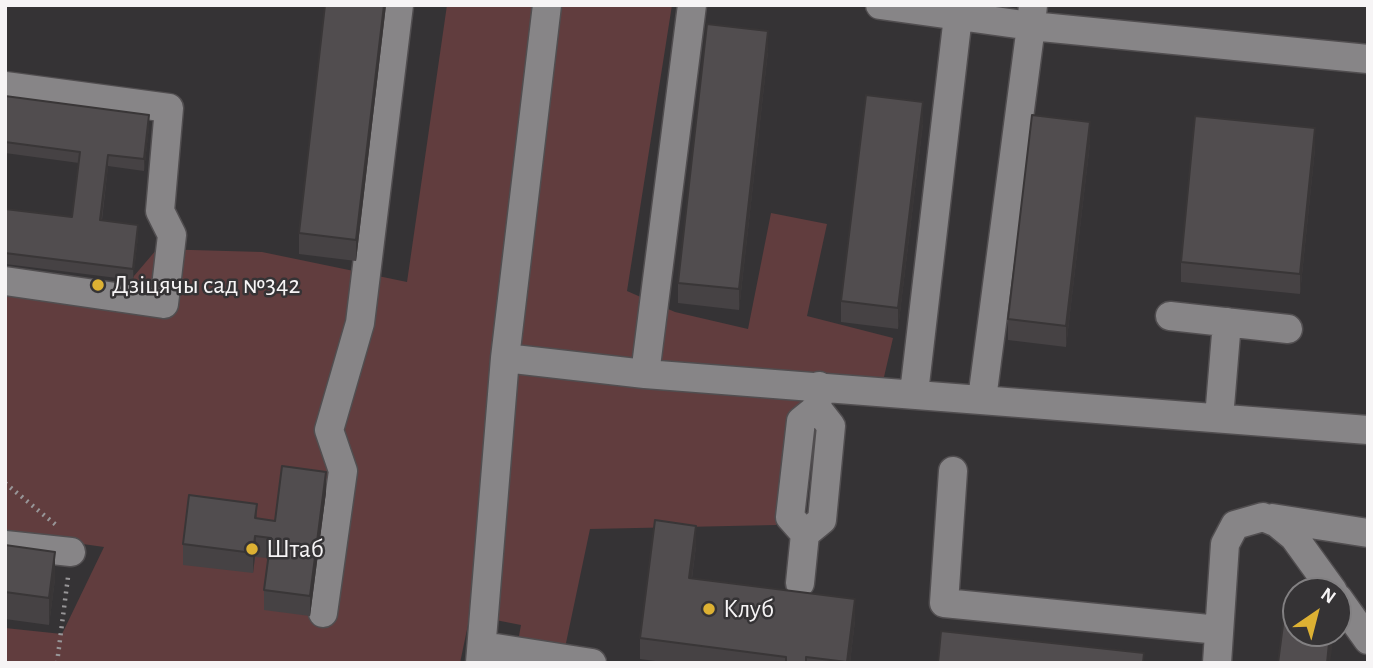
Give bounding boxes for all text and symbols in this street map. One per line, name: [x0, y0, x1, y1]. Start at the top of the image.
place label: Дзіцячы сад №342: [112, 269, 300, 301]
marker: Дзіцячы сад №342: [90, 277, 106, 293]
place label: Штаб: [266, 533, 324, 565]
marker: Штаб: [244, 541, 260, 557]
north arrow: [1282, 577, 1352, 647]
text: N: [1317, 584, 1339, 608]
place label: Клуб: [723, 593, 774, 625]
marker: Клуб: [701, 601, 717, 617]

